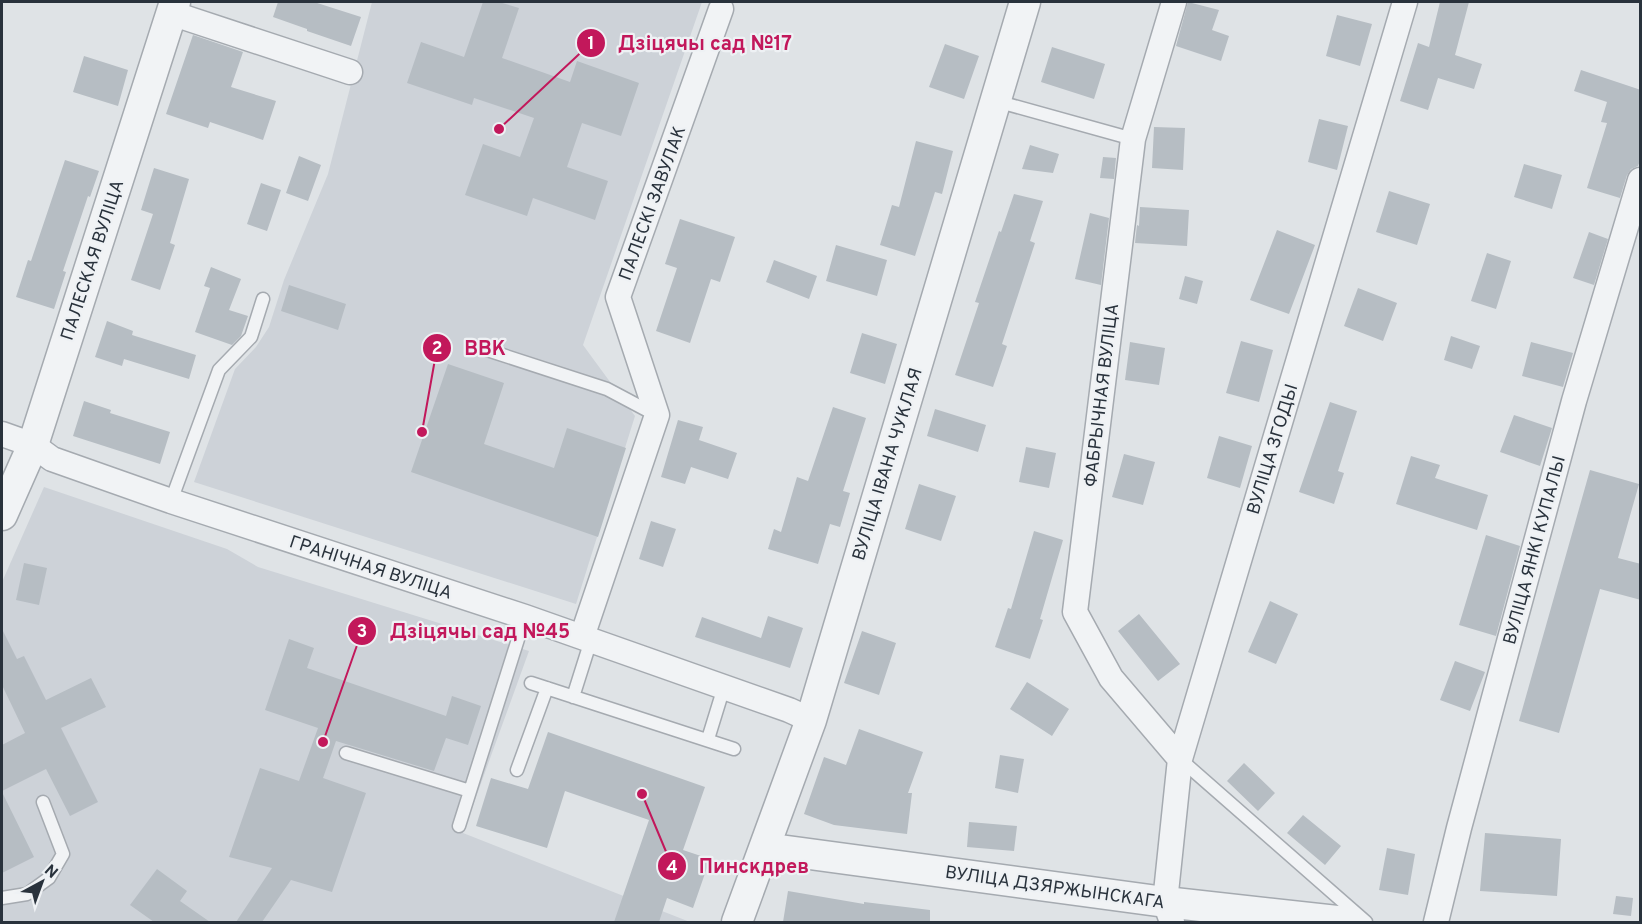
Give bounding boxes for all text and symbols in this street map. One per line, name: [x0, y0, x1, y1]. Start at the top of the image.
callout: Дзіцячы сад №17: [576, 24, 804, 62]
text: Дзіцячы сад №17: [618, 32, 792, 58]
text: 1: [587, 33, 595, 56]
street label: ПАЛЕСКІ ЗАВУЛАК: [615, 123, 692, 284]
street label: ПАЛЕСКАЯ ВУЛІЦА: [57, 177, 130, 344]
street label: ФАБРЫЧНАЯ ВУЛІЦА: [1080, 302, 1125, 488]
callout: ВВК: [422, 329, 518, 367]
text: ВВК: [464, 337, 506, 363]
text: 2: [431, 338, 443, 361]
street label: ВУЛІЦА ІВАНА ЧУКЛАЯ: [848, 365, 929, 564]
street label: ВУЛІЦА ЗГОДЫ: [1243, 381, 1304, 517]
street label: ВУЛІЦА ЯНКІ КУПАЛЫ: [1499, 453, 1572, 647]
street label: ГРАНІЧНАЯ ВУЛІЦА: [286, 531, 455, 606]
callout: Дзіцячы сад №45: [347, 612, 582, 650]
text: Дзіцячы сад №45: [390, 620, 570, 646]
text: 3: [357, 621, 367, 644]
callout: Пинскдрев: [657, 847, 821, 885]
north arrow: [12, 852, 72, 912]
text: Пинскдрев: [699, 855, 809, 881]
text: 4: [666, 857, 678, 880]
text: N: [40, 861, 61, 884]
street label: ВУЛІЦА ДЗЯРЖЫНСКАГА: [943, 862, 1166, 915]

